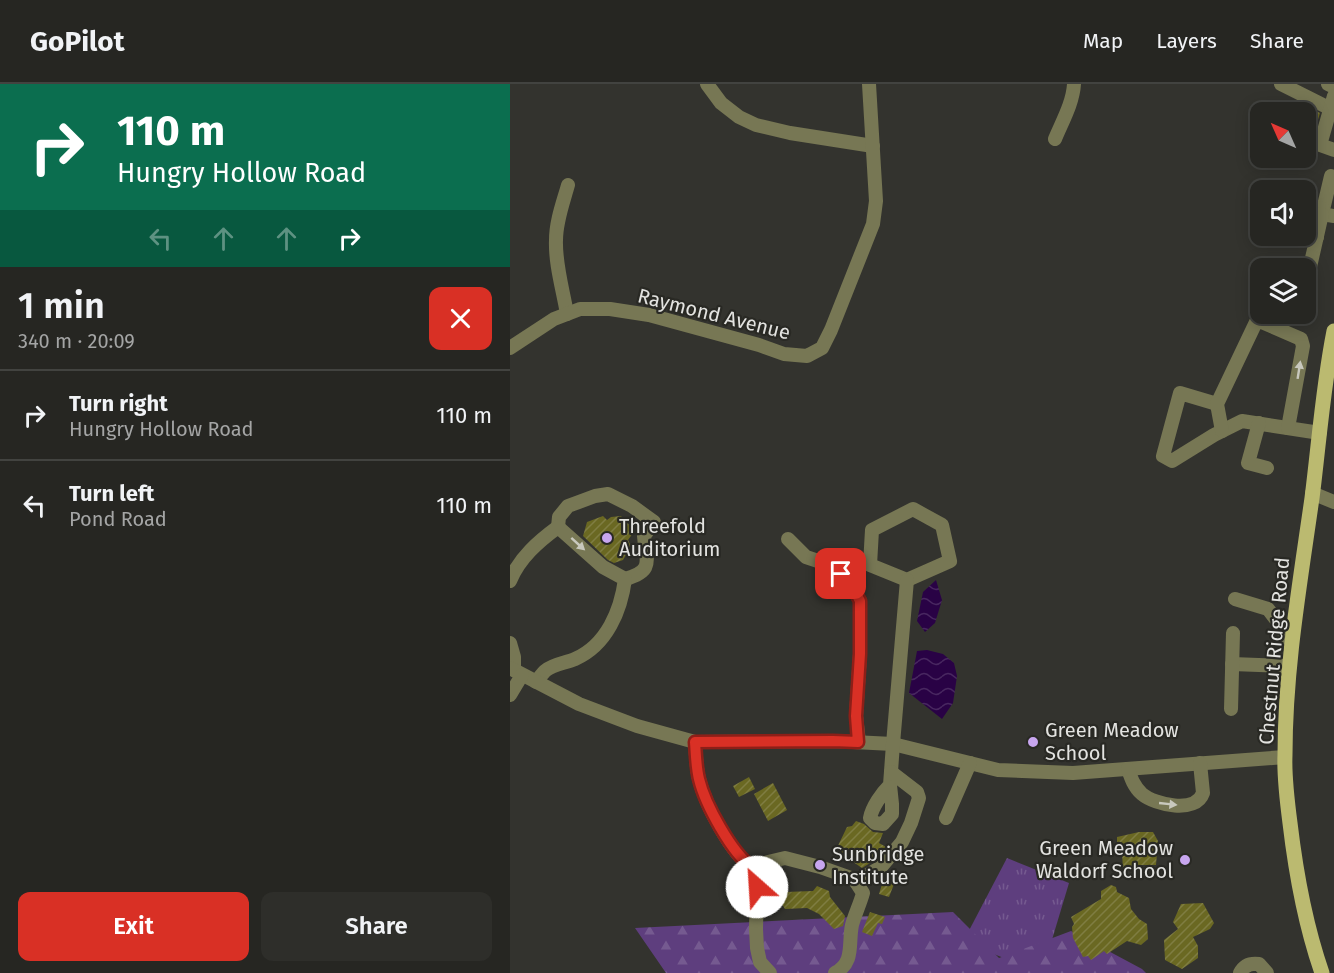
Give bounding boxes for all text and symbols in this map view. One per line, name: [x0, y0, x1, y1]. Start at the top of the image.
text: GoPilot: [30, 25, 124, 58]
text: Map: [1083, 28, 1123, 54]
text: Layers: [1156, 28, 1217, 54]
text: Share: [1250, 28, 1304, 54]
north arrow: [1250, 102, 1316, 168]
map controls: [1250, 102, 1316, 324]
text: 110 m: [117, 106, 225, 156]
icon: right: [18, 108, 96, 186]
text: Hungry Hollow Road: [117, 157, 366, 189]
button: sound: [1250, 180, 1316, 246]
icon: left: [144, 222, 177, 255]
icon: ahead: [207, 222, 240, 255]
icon: ahead: [270, 222, 303, 255]
icon: right: [333, 222, 366, 255]
button: layers: [1250, 258, 1316, 324]
street label: Raymond Avenue: [635, 283, 793, 345]
text: 1 min: [18, 284, 105, 328]
button: close: [429, 287, 492, 350]
text: 340 m · 20:09: [18, 329, 135, 353]
one-way arrow: [1295, 361, 1304, 380]
text: Turn right: [69, 390, 168, 417]
icon: right: [18, 399, 51, 432]
text: 110 m: [436, 402, 492, 429]
text: Hungry Hollow Road: [69, 417, 254, 441]
text: Turn left: [69, 480, 154, 507]
icon: left: [18, 489, 51, 522]
text: 110 m: [436, 492, 492, 519]
text: Pond Road: [69, 507, 167, 531]
place label: Threefold Auditorium: [619, 514, 720, 561]
marker: Threefold Auditorium: [600, 531, 614, 545]
one-way arrow: [570, 537, 585, 550]
pin: [815, 548, 866, 599]
street label: Chestnut Ridge Road: [1254, 556, 1294, 746]
icon: arrive: [824, 557, 857, 590]
place label: Green Meadow School: [1045, 718, 1179, 765]
marker: Green Meadow School: [1026, 735, 1040, 749]
one-way arrow: [1159, 799, 1178, 809]
place label: Green Meadow Waldorf School: [1036, 836, 1173, 883]
place label: Sunbridge Institute: [832, 842, 924, 889]
marker: Green Meadow Waldorf School: [1178, 853, 1192, 867]
position arrow: [725, 855, 789, 919]
marker: Sunbridge Institute: [813, 858, 827, 872]
button: Exit: [18, 892, 249, 961]
button: Share: [261, 892, 492, 961]

